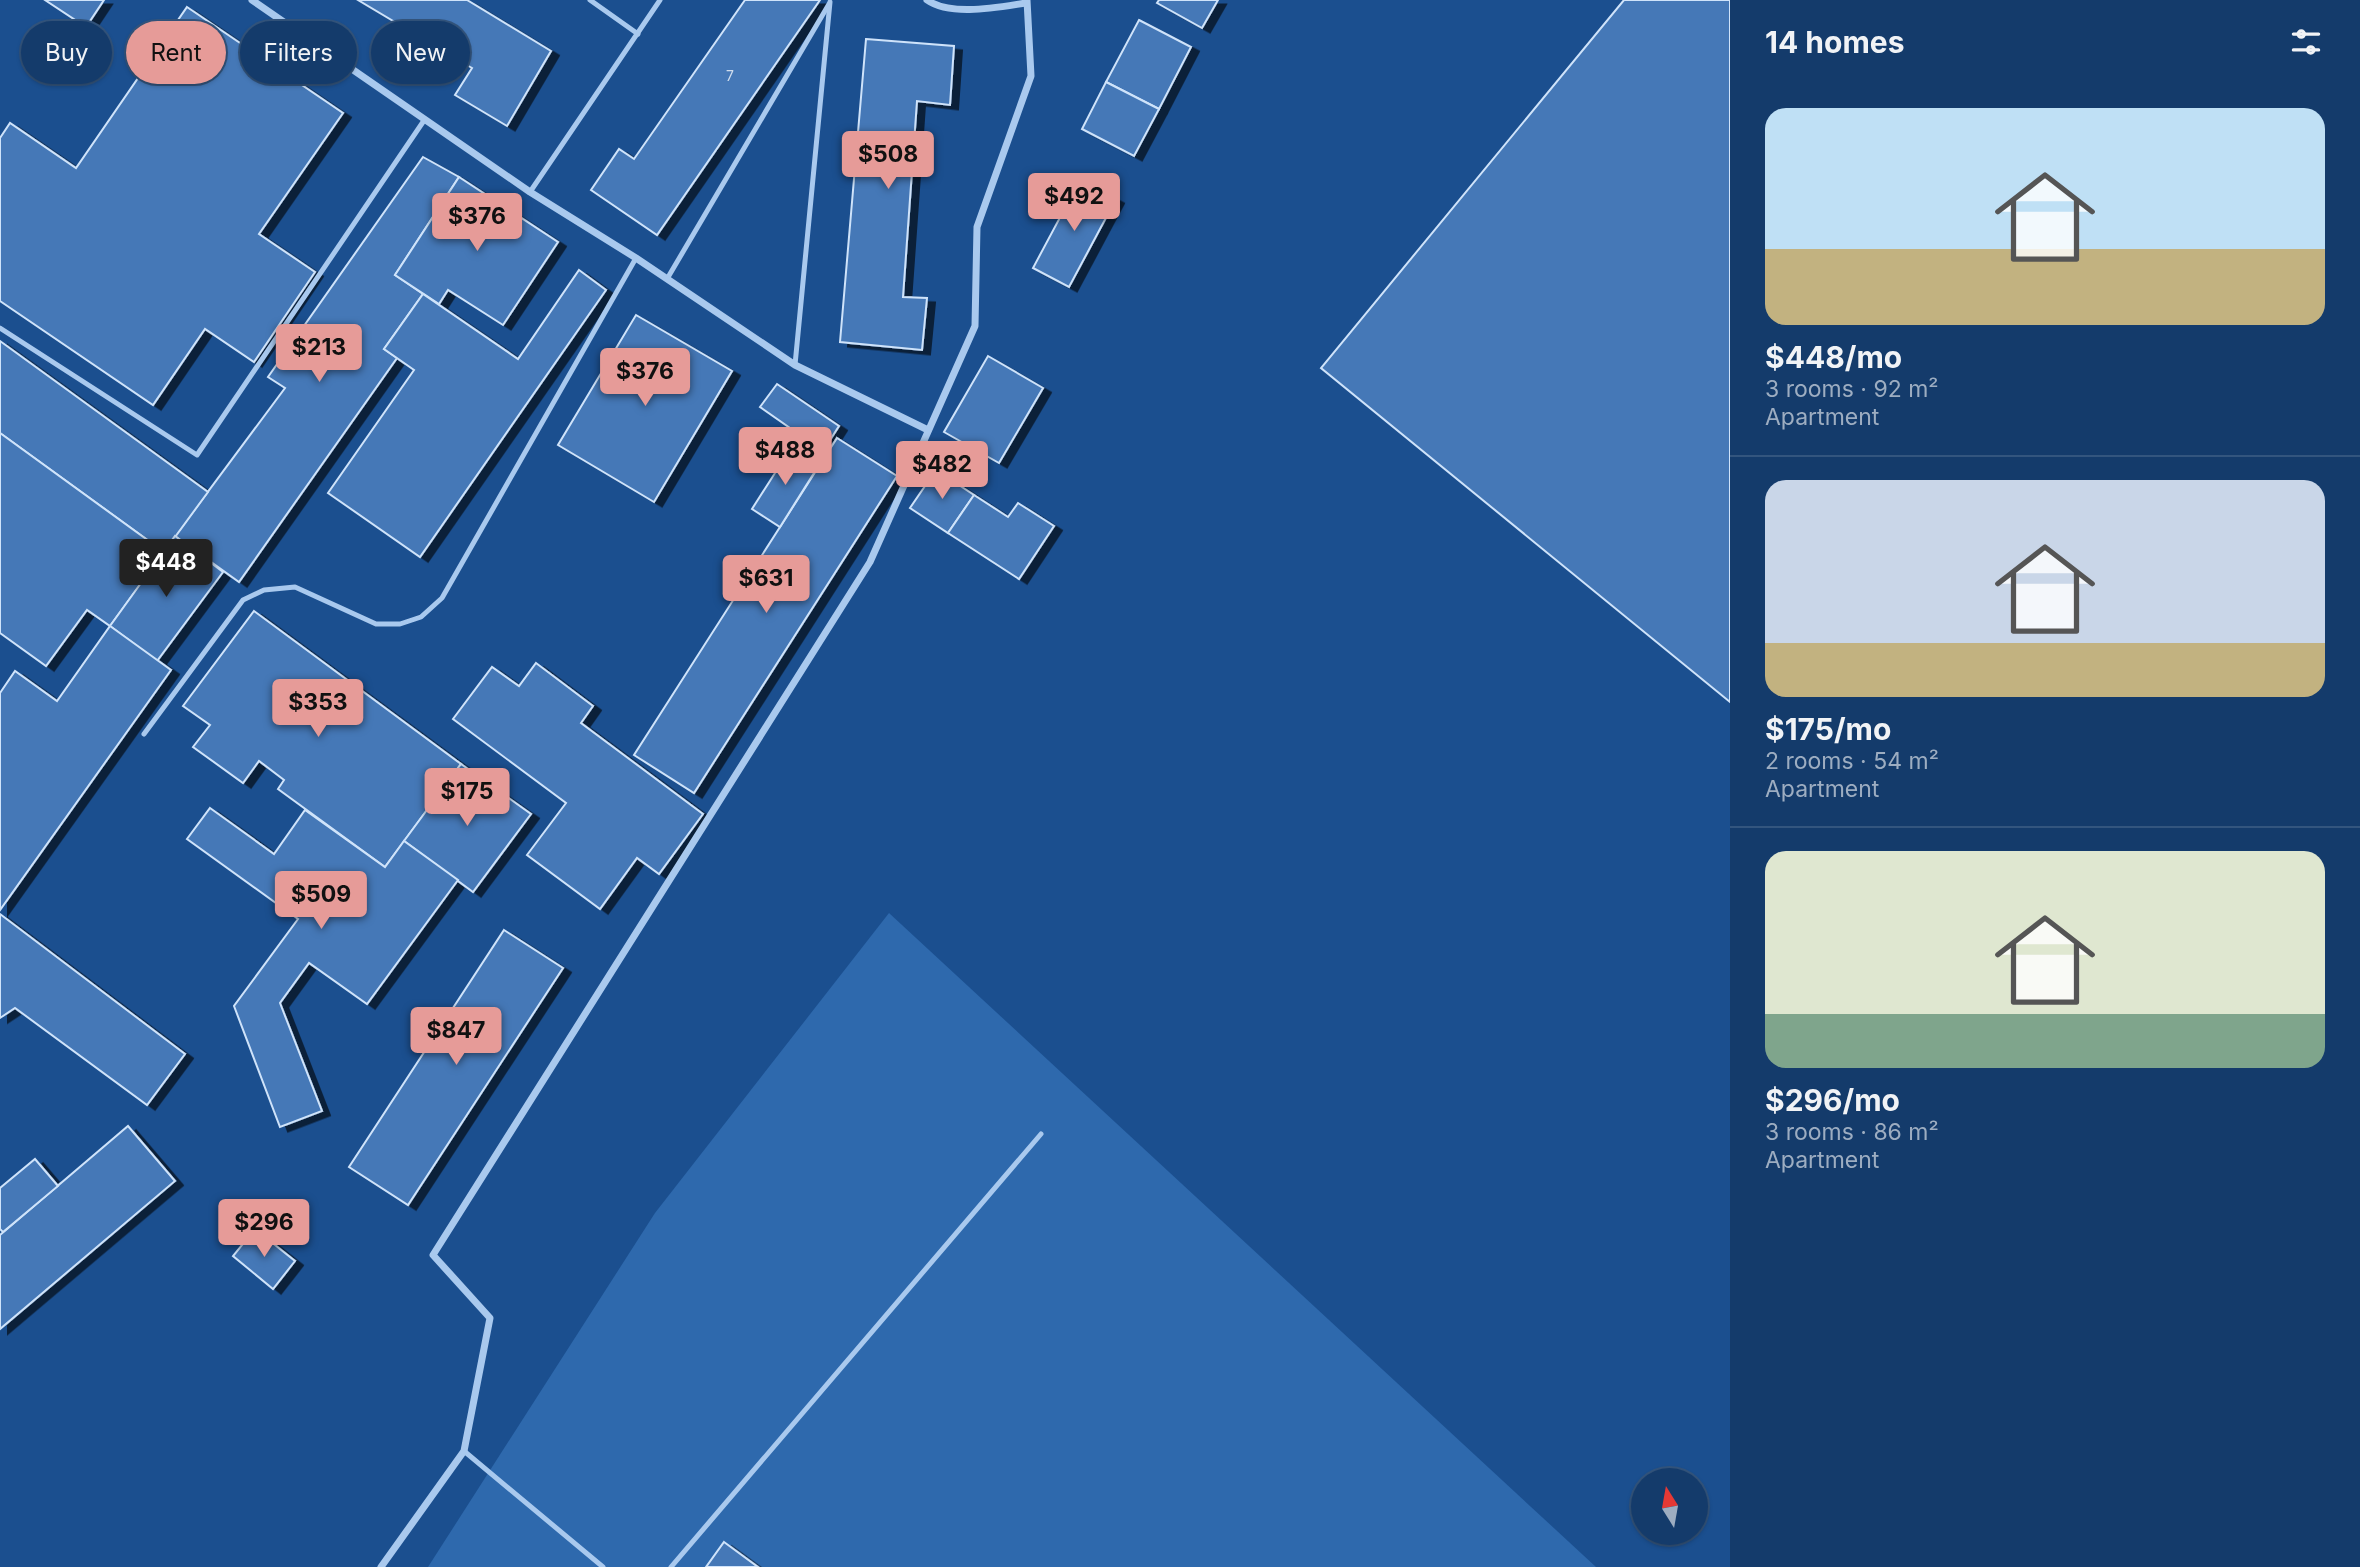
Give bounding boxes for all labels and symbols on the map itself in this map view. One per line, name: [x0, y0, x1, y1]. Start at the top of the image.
house number: 7: [726, 67, 734, 84]
pin: $508: [847, 132, 929, 191]
pin: $492: [1033, 174, 1115, 233]
pin: $376: [436, 194, 518, 253]
pin: $213: [278, 324, 360, 384]
pin: $376: [604, 348, 686, 408]
pin: $488: [744, 428, 826, 487]
pin: $482: [901, 442, 983, 501]
pin: $448: [125, 540, 207, 599]
pin: $631: [725, 556, 807, 615]
pin: $353: [277, 680, 359, 739]
pin: $175: [426, 768, 508, 828]
pin: $509: [280, 872, 362, 931]
pin: $847: [415, 1007, 497, 1067]
pin: $296: [223, 1200, 305, 1259]
north arrow: [1631, 1468, 1708, 1545]

